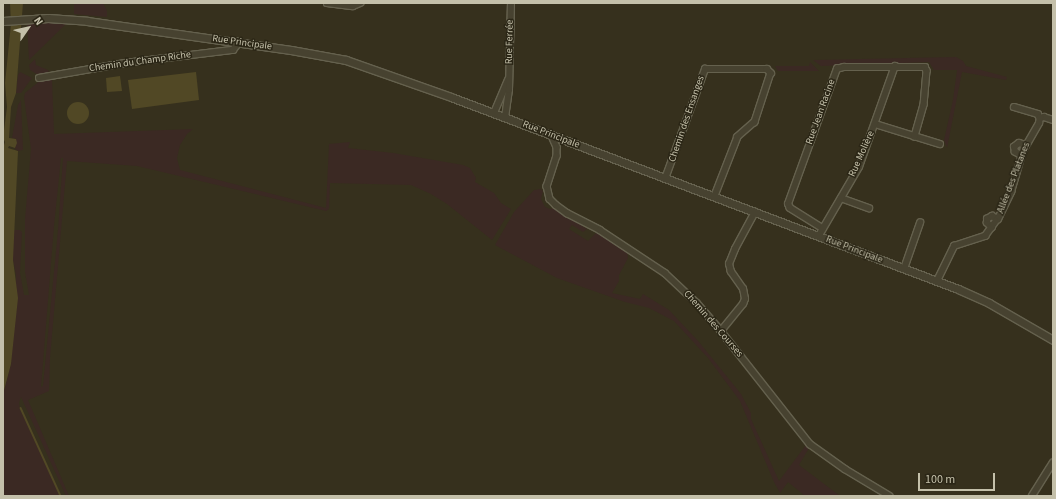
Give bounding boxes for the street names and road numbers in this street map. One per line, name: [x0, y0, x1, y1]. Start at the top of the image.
street label: Rue Ferrée: [504, 20, 516, 64]
street label: Rue Principale: [211, 33, 273, 53]
street label: Chemin du Champ Riche: [88, 49, 192, 75]
street label: Chemin des Ensanges: [667, 74, 707, 164]
street label: Rue Jean Racine: [804, 78, 838, 146]
street label: Rue Principale: [521, 119, 581, 151]
street label: Rue Molière: [847, 129, 877, 179]
street label: Allée des Platanes: [995, 141, 1033, 215]
street label: Rue Principale: [824, 234, 884, 266]
street label: Chemin des Courses: [681, 288, 745, 360]

